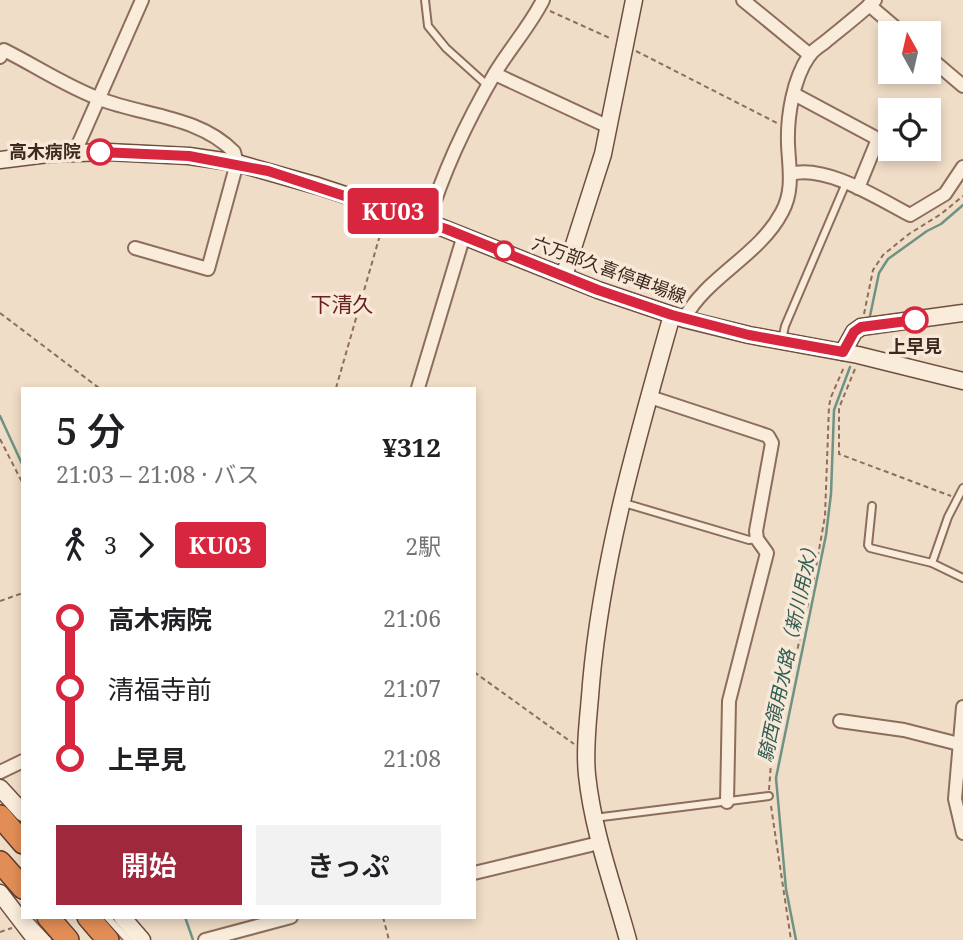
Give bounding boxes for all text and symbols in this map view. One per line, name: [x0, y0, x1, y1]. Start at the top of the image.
north arrow: [878, 21, 942, 84]
map controls: [878, 21, 941, 161]
button: locate: [878, 98, 941, 161]
place label: 高木病院: [9, 139, 81, 163]
marker: 高木病院: [87, 139, 113, 165]
line badge: KU03: [344, 188, 442, 234]
text: KU03: [362, 194, 424, 227]
street label: 六万部久喜停車場線: [529, 230, 690, 308]
unlabelled marker: [494, 241, 514, 261]
district label: 下清久: [311, 290, 374, 318]
marker: 上早見: [902, 307, 928, 333]
place label: 上早見: [888, 334, 942, 358]
text: 5 分: [56, 404, 125, 456]
text: ¥312: [382, 429, 441, 465]
text: 21:03 – 21:08 · バス: [56, 458, 259, 490]
icon: walk: [56, 526, 94, 564]
icon: forward: [127, 526, 165, 564]
text: KU03: [189, 528, 252, 561]
text: 3: [104, 529, 117, 561]
text: 2駅: [405, 530, 441, 562]
water label: 騎西領用水路（新川用水）: [752, 536, 824, 764]
text: 高木病院: [108, 601, 212, 637]
text: 21:06: [383, 602, 441, 634]
text: 清福寺前: [108, 671, 212, 707]
text: 21:07: [383, 672, 441, 704]
text: 上早見: [108, 741, 186, 777]
text: 21:08: [383, 742, 441, 774]
button: 開始: [56, 825, 242, 905]
button: きっぷ: [256, 825, 441, 905]

